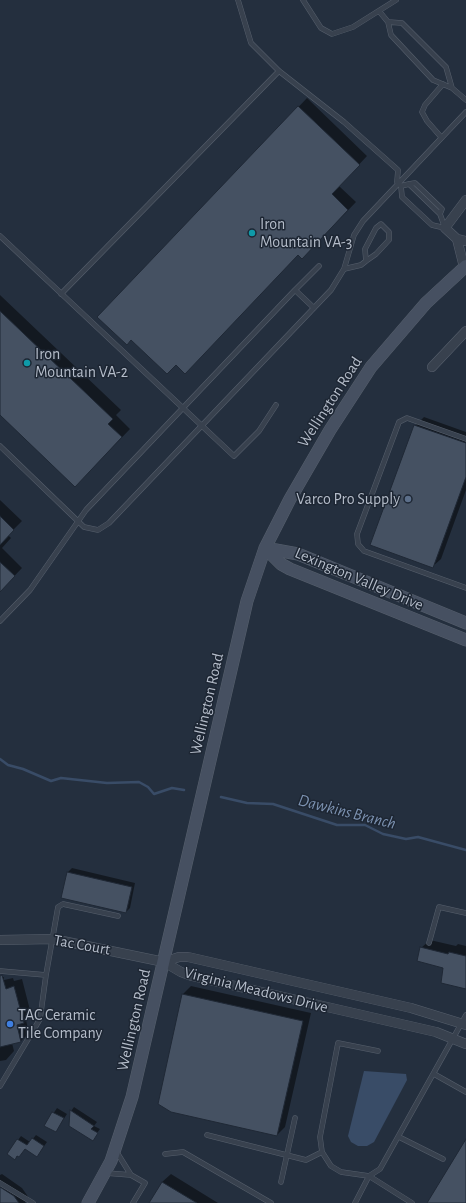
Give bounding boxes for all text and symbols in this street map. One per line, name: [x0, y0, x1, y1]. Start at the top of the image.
place label: Iron Mountain VA-3: [260, 214, 352, 252]
marker: Iron Mountain VA-3: [247, 228, 257, 238]
place label: Iron Mountain VA-2: [35, 344, 128, 382]
street label: Wellington Road: [294, 353, 366, 451]
marker: Iron Mountain VA-2: [22, 358, 32, 368]
place label: Varco Pro Supply: [296, 489, 400, 509]
marker: Varco Pro Supply: [403, 494, 413, 504]
street label: Lexington Valley Drive: [292, 543, 426, 615]
street label: Wellington Road: [186, 651, 228, 757]
water label: Dawkins Branch: [296, 790, 398, 834]
street label: Tac Court: [52, 931, 112, 959]
street label: Virginia Meadows Drive: [182, 963, 330, 1017]
street label: Wellington Road: [113, 967, 155, 1073]
place label: TAC Ceramic Tile Company: [18, 1005, 102, 1043]
marker: TAC Ceramic Tile Company: [5, 1019, 15, 1029]

